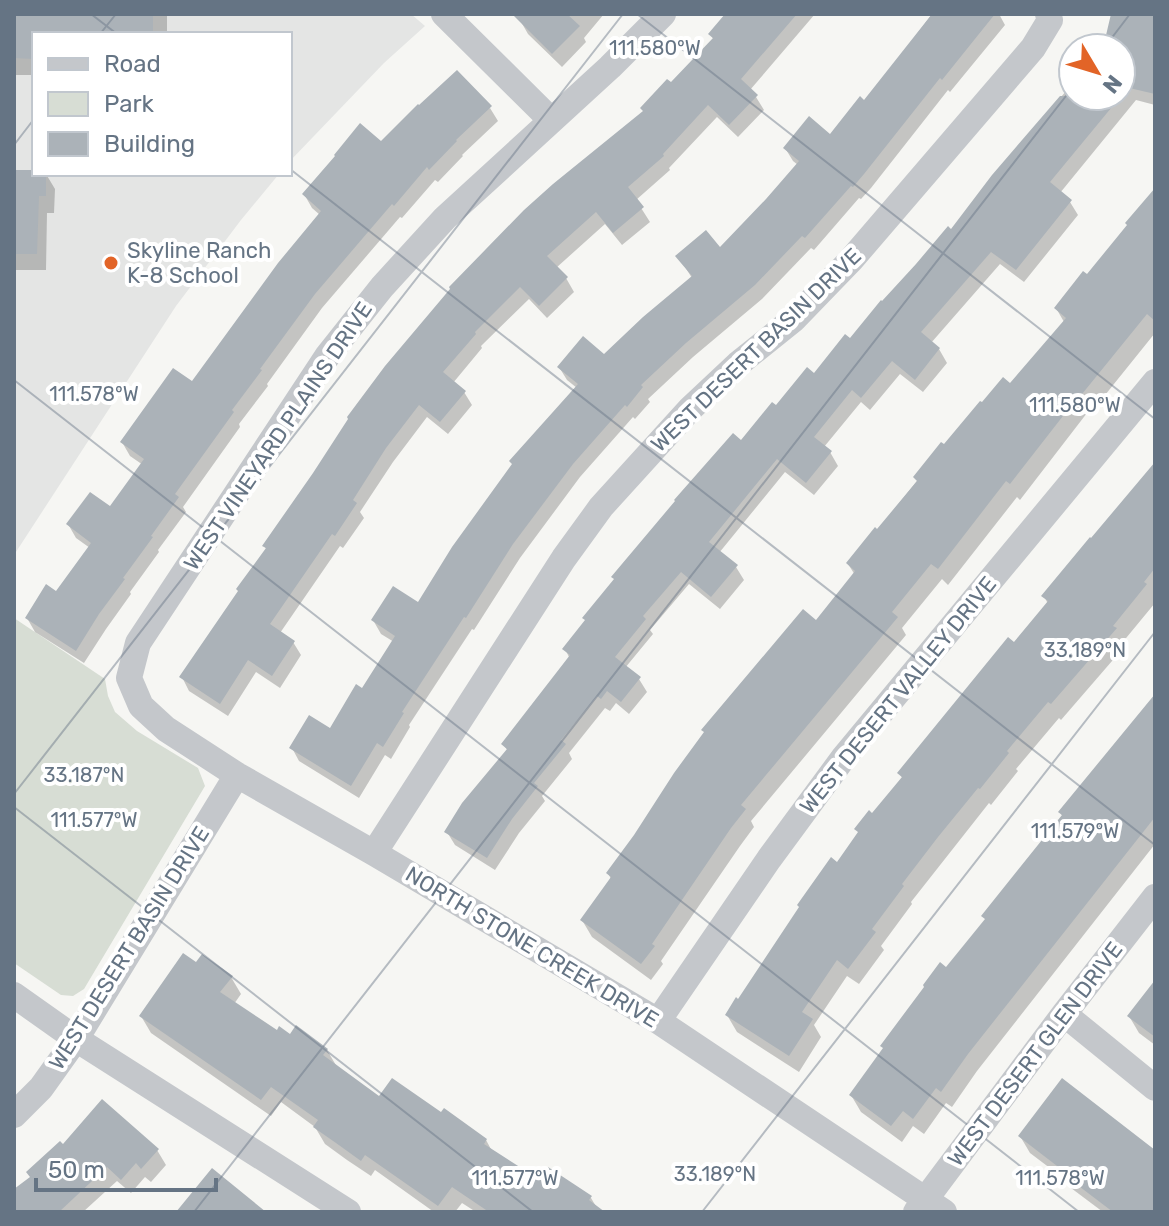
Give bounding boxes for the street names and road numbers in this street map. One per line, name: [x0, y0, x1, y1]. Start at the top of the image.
street label: WEST DESERT BASIN DRIVE: [645, 242, 867, 458]
street label: WEST VINEYARD PLAINS DRIVE: [178, 297, 378, 575]
street label: WEST DESERT VALLEY DRIVE: [794, 571, 1002, 819]
street label: WEST DESERT BASIN DRIVE: [43, 821, 215, 1075]
street label: NORTH STONE CREEK DRIVE: [401, 861, 663, 1033]
street label: WEST DESERT GLEN DRIVE: [942, 936, 1128, 1172]

